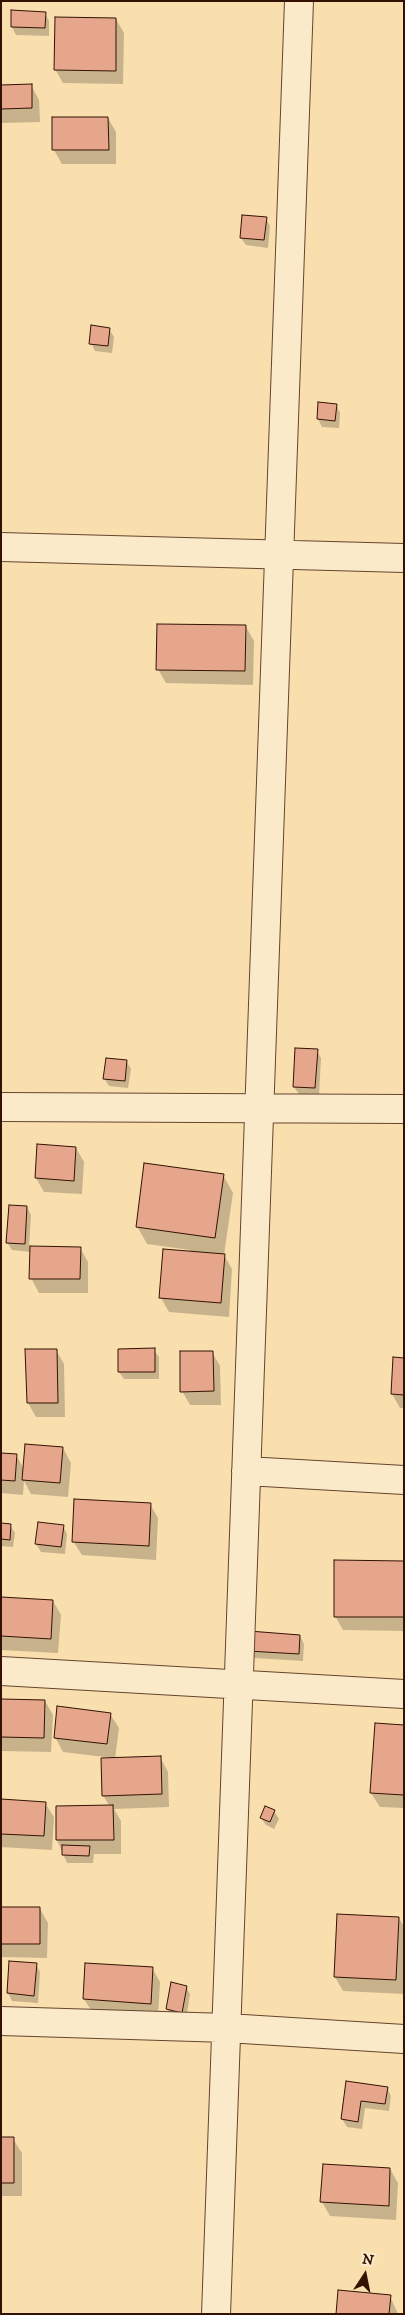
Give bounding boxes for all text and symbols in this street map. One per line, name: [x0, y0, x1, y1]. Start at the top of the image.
north arrow: [340, 2250, 390, 2300]
text: N: [361, 2250, 375, 2270]

